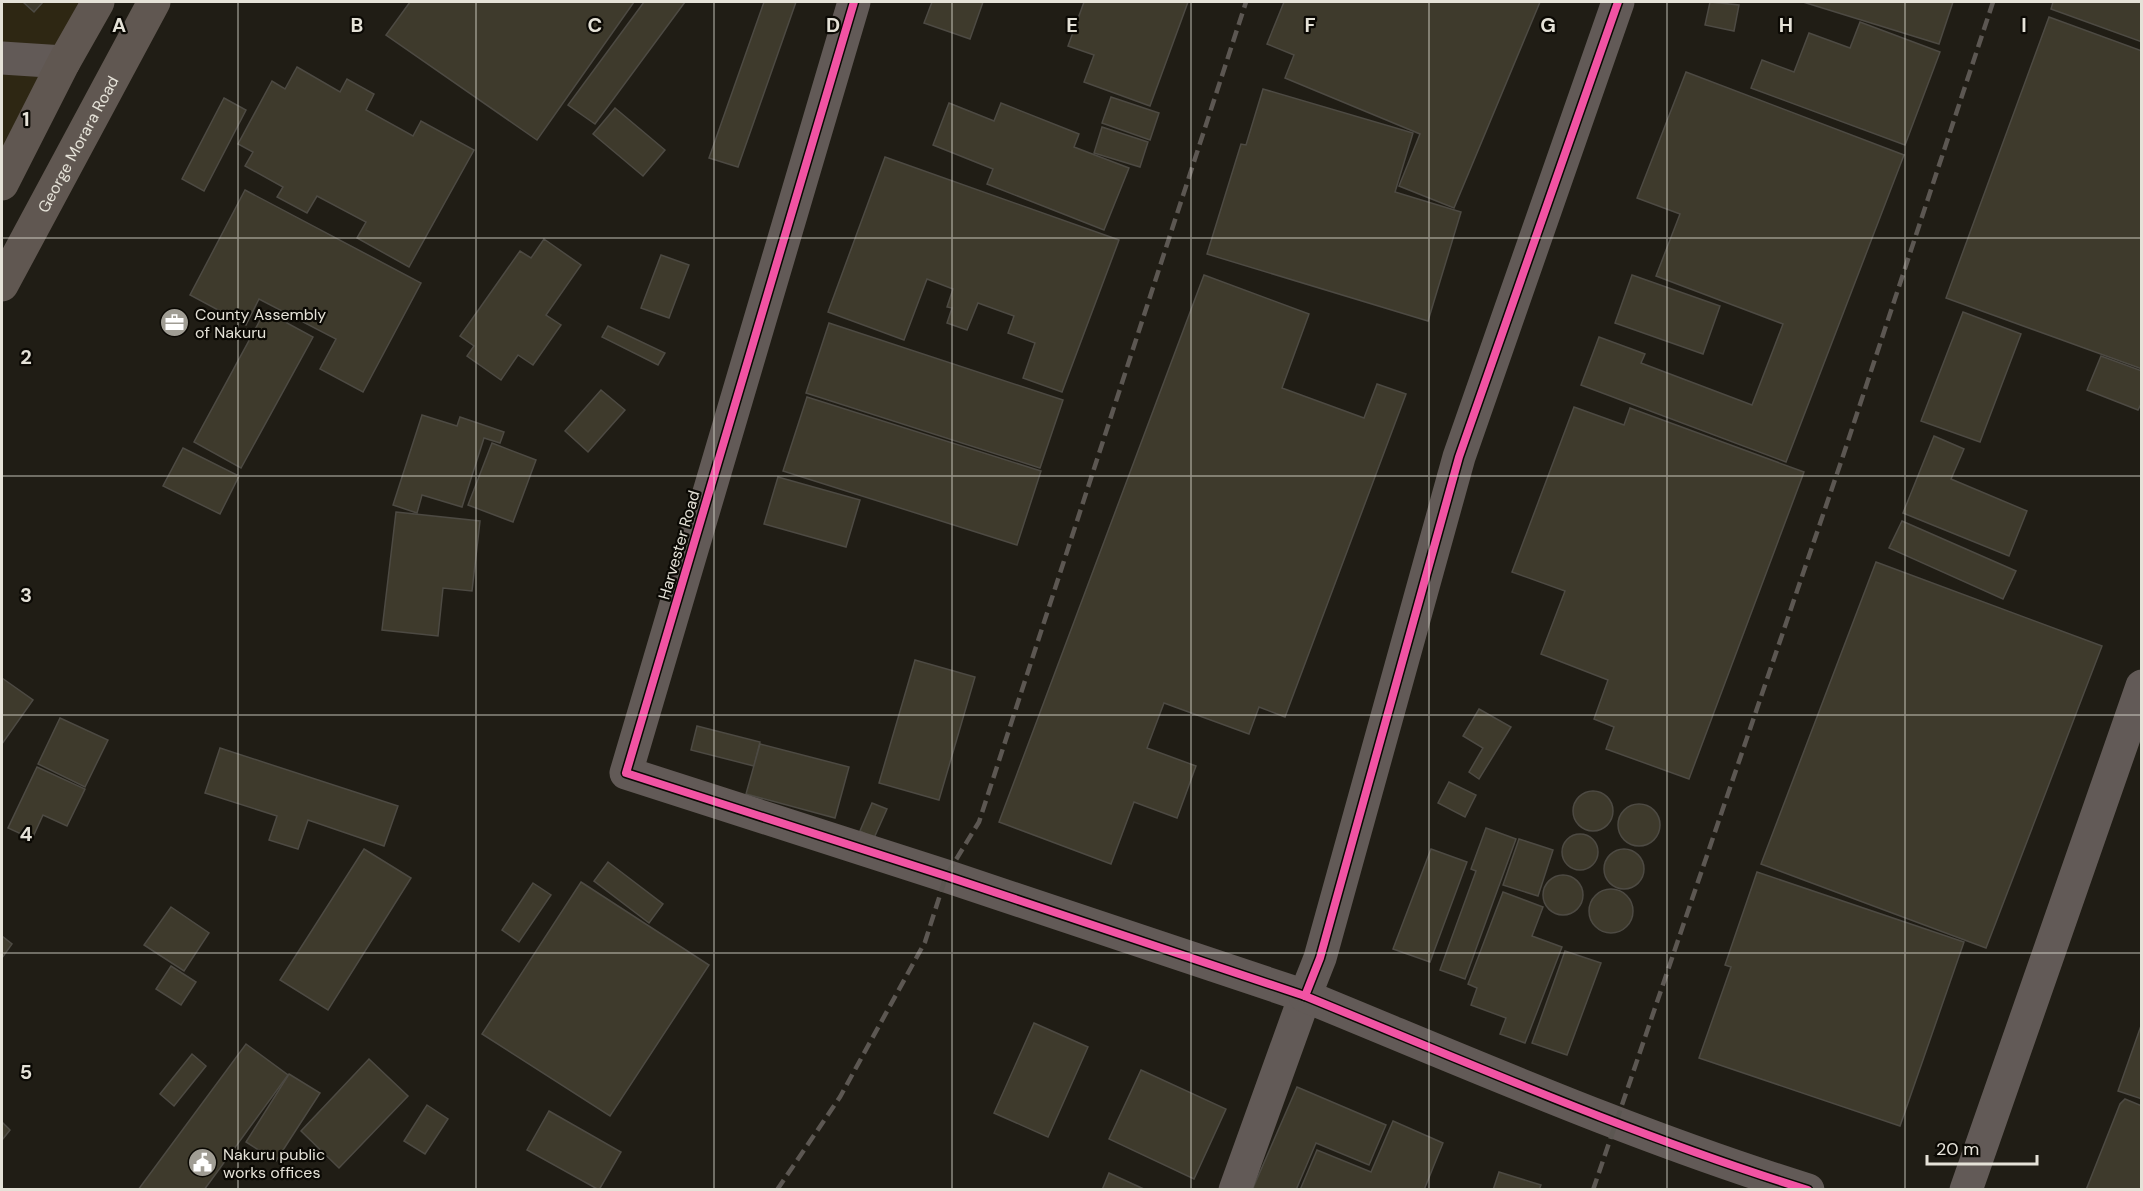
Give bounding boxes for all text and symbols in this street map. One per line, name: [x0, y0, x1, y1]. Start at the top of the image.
text: A: [112, 12, 126, 38]
text: B: [351, 12, 363, 38]
text: C: [588, 12, 602, 38]
text: D: [826, 12, 840, 38]
text: E: [1066, 12, 1078, 38]
text: F: [1304, 12, 1316, 38]
text: G: [1540, 12, 1556, 38]
text: H: [1779, 12, 1793, 38]
text: I: [2021, 12, 2027, 38]
street label: George Morara Road: [32, 72, 123, 216]
text: 1: [22, 106, 30, 132]
place label: County Assembly of Nakuru: [195, 304, 326, 343]
office icon: County Assembly of Nakuru: [158, 307, 190, 339]
text: 2: [20, 344, 32, 370]
street label: Harvester Road: [653, 488, 705, 602]
text: 3: [20, 582, 32, 608]
text: 4: [20, 821, 33, 847]
text: 5: [20, 1059, 32, 1085]
scale bar: [1927, 1128, 2036, 1166]
text: 20 m: [1936, 1137, 1979, 1161]
place label: Nakuru public works offices: [223, 1144, 325, 1183]
public building icon: Nakuru public works offices: [186, 1147, 218, 1179]

